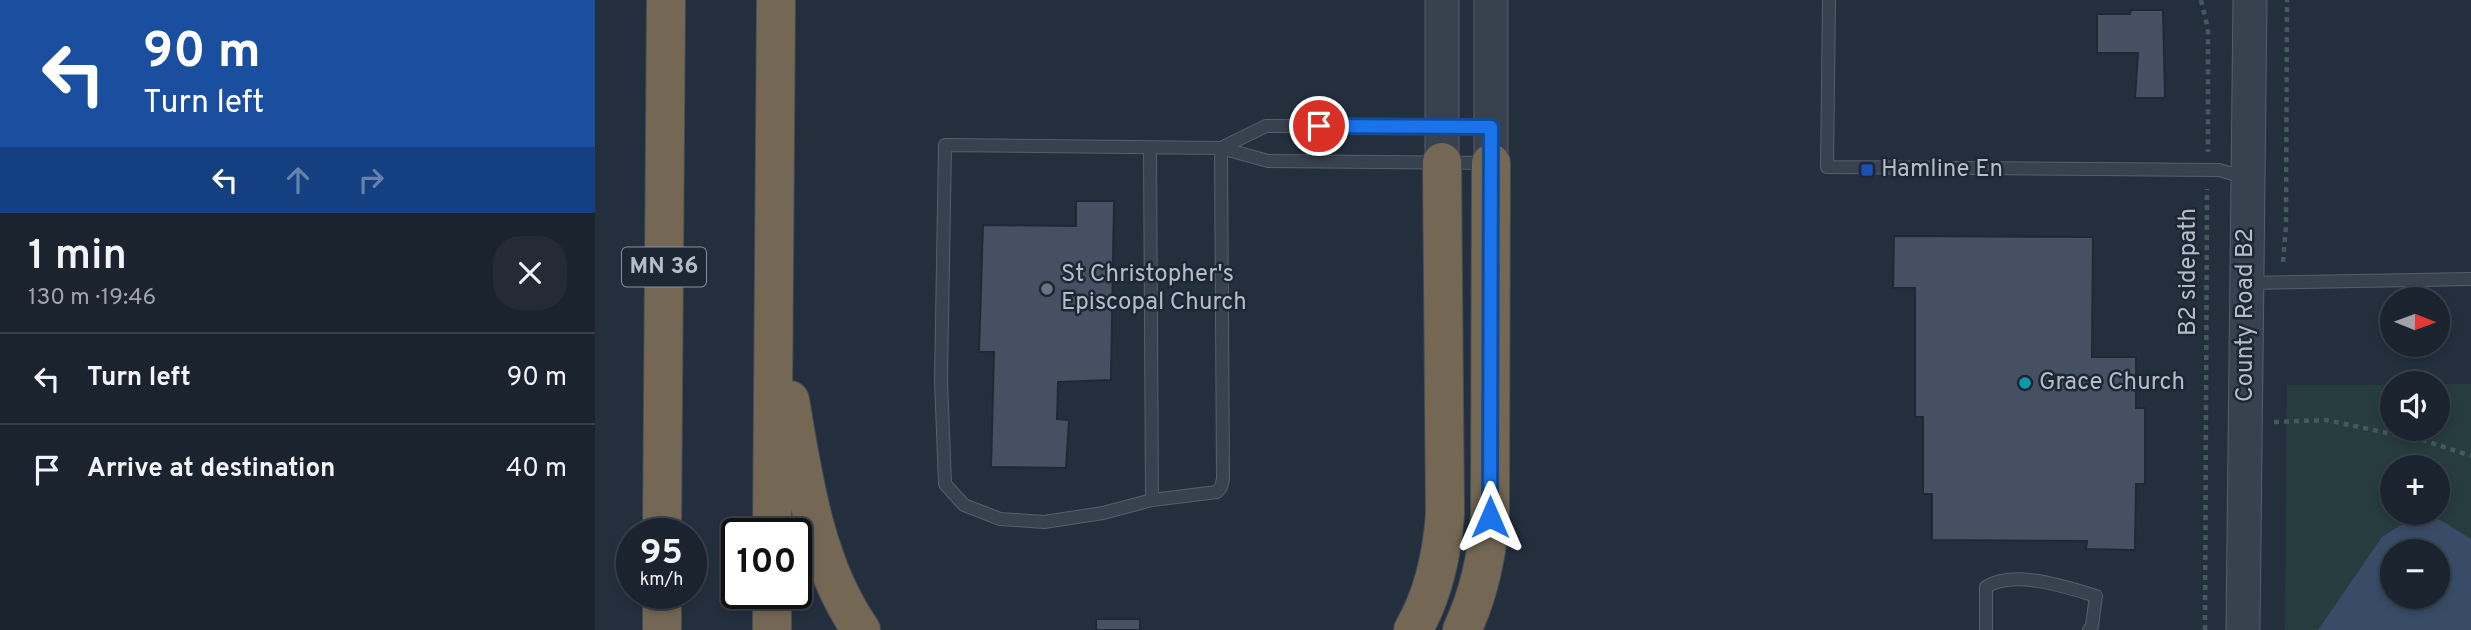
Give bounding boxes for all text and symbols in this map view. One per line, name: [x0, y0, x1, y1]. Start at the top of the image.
text: 90 m: [143, 23, 261, 85]
icon: left: [28, 28, 119, 119]
text: Turn left: [143, 84, 264, 124]
pin: [1289, 96, 1349, 156]
icon: arrive: [1300, 107, 1338, 145]
place label: Hamline En: [1881, 155, 2003, 185]
icon: left: [206, 161, 244, 199]
icon: ahead: [279, 161, 317, 199]
icon: right: [352, 161, 390, 199]
marker: Hamline En: [1859, 162, 1875, 178]
street label: B2 sidepath: [2174, 208, 2204, 336]
street label: County Road B2: [2231, 228, 2261, 402]
text: 1 min: [28, 231, 127, 284]
button: close: [493, 236, 567, 310]
road number: MN 36: [622, 248, 706, 286]
place label: St Christopher's Episcopal Church: [1061, 260, 1247, 318]
marker: St Christopher's Episcopal Church: [1039, 281, 1055, 297]
text: 130 m · 19:46: [28, 284, 156, 313]
north arrow: [2380, 287, 2450, 357]
map controls: [2380, 287, 2450, 609]
icon: left: [28, 360, 66, 398]
text: Turn left: [87, 362, 191, 395]
text: 90 m: [507, 362, 567, 395]
place label: Grace Church: [2039, 368, 2185, 398]
button: sound: [2380, 371, 2450, 441]
marker: Grace Church: [2017, 375, 2033, 391]
icon: arrive: [28, 451, 66, 489]
text: Arrive at destination: [87, 453, 335, 486]
text: 40 m: [506, 453, 567, 486]
button: +: [2380, 455, 2450, 525]
position arrow: [1453, 480, 1527, 554]
speed limit sign: 100: [721, 518, 812, 609]
text: 95: [640, 532, 683, 576]
button: −: [2380, 539, 2450, 609]
text: km/h: [640, 569, 683, 592]

